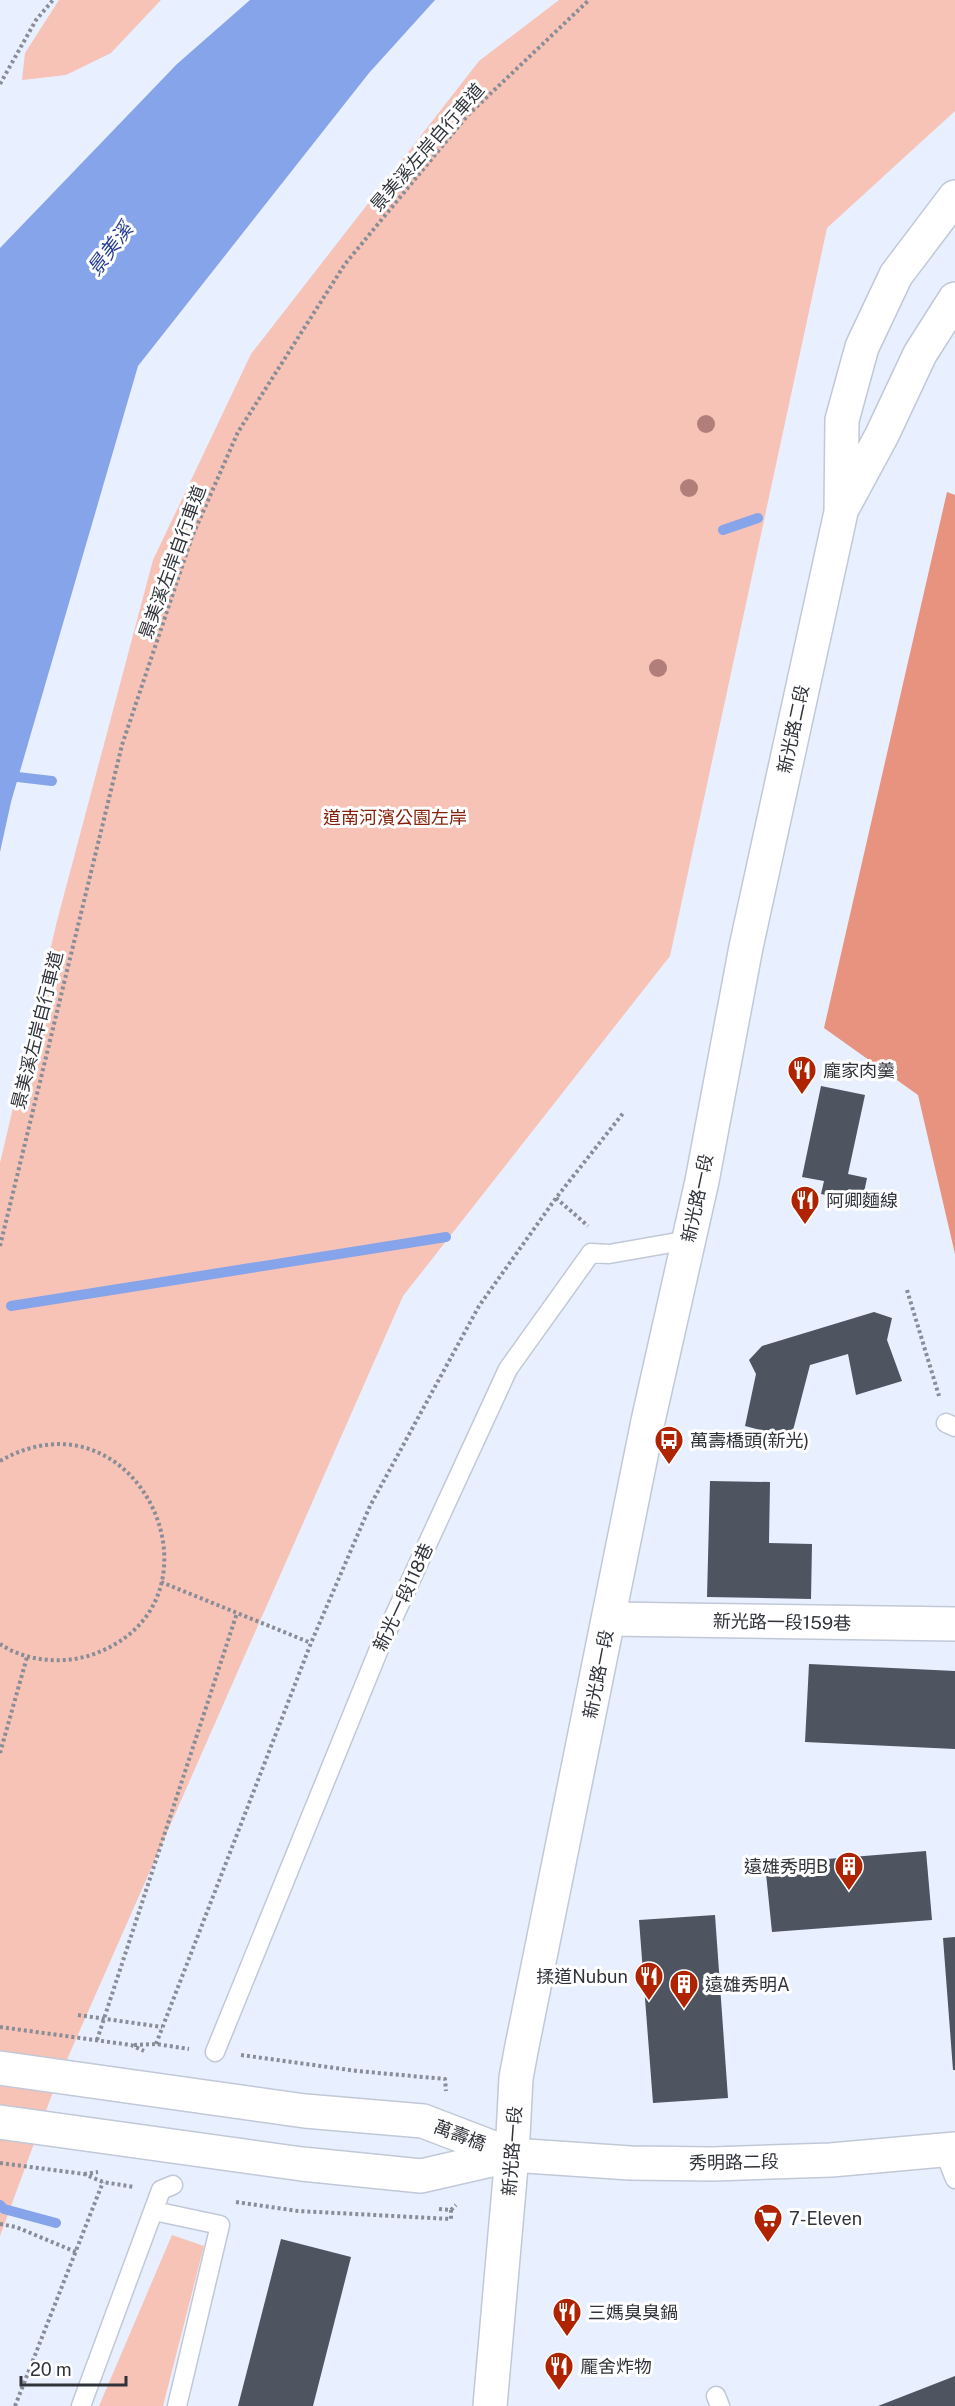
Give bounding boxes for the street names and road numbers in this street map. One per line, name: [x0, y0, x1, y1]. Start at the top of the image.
street label: 景美溪左岸自行車道: [366, 79, 488, 215]
street label: 景美溪左岸自行車道: [134, 482, 210, 642]
street label: 新光路二段: [773, 683, 813, 775]
street label: 景美溪左岸自行車道: [7, 949, 67, 1111]
street label: 新光路一段: [677, 1152, 717, 1244]
street label: 新光一段118巷: [369, 1540, 437, 1654]
street label: 新光路一段159巷: [713, 1610, 851, 1634]
street label: 新光路一段: [579, 1628, 617, 1720]
street label: 新光路一段: [498, 2105, 526, 2197]
street label: 萬壽橋: [431, 2116, 489, 2154]
street label: 秀明路二段: [689, 2151, 779, 2173]

